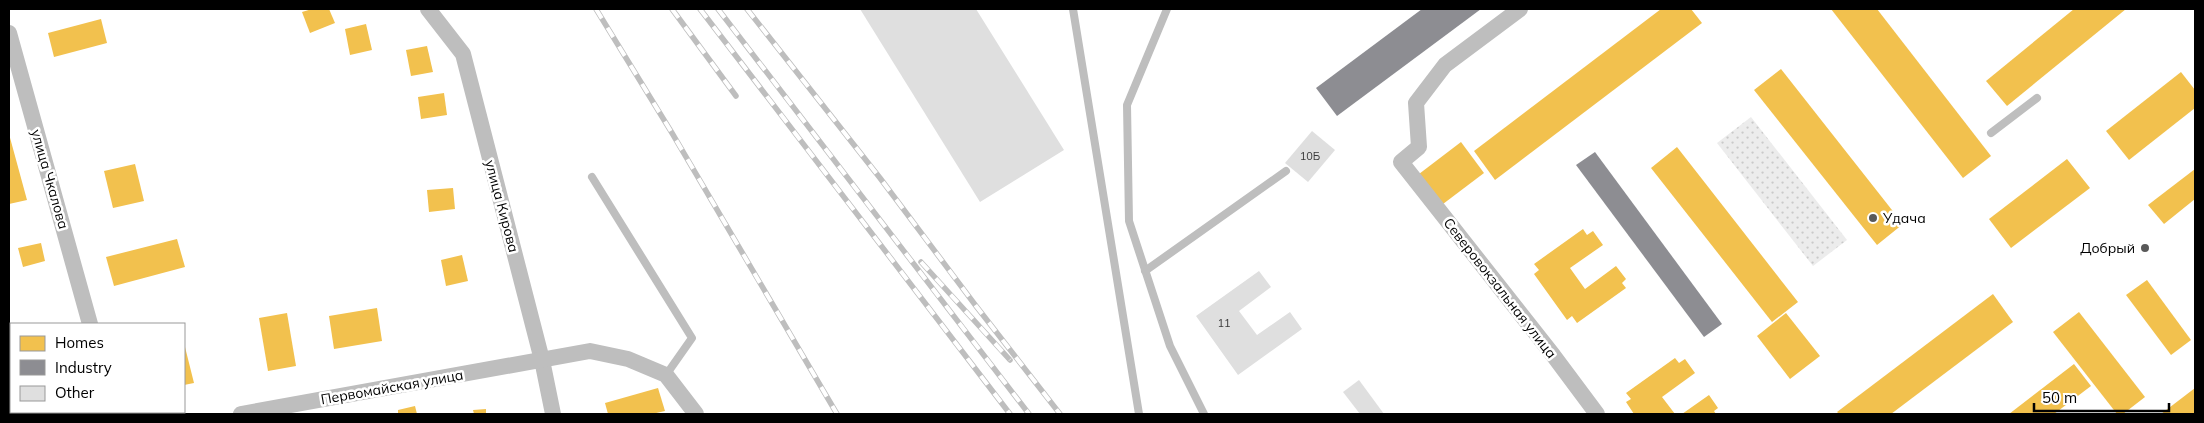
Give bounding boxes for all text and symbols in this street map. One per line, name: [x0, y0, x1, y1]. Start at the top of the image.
street label: улица Чкалова: [27, 127, 73, 231]
house number: 10Б: [1300, 149, 1320, 163]
street label: улица Кирова: [481, 158, 523, 254]
place label: Удача: [1882, 209, 1926, 227]
marker: Удача: [1867, 212, 1879, 224]
street label: Северовокзальная улица: [1439, 214, 1561, 362]
place label: Добрый: [2080, 239, 2135, 257]
marker: Добрый: [2139, 242, 2151, 254]
house number: 11: [1217, 316, 1231, 330]
legend: [10, 323, 185, 413]
text: Homes: [55, 333, 104, 352]
text: Industry: [55, 358, 112, 377]
street label: Первомайская улица: [319, 366, 465, 408]
scale bar: [2034, 380, 2169, 412]
text: Other: [55, 383, 95, 402]
text: 50 m: [2042, 388, 2077, 407]

